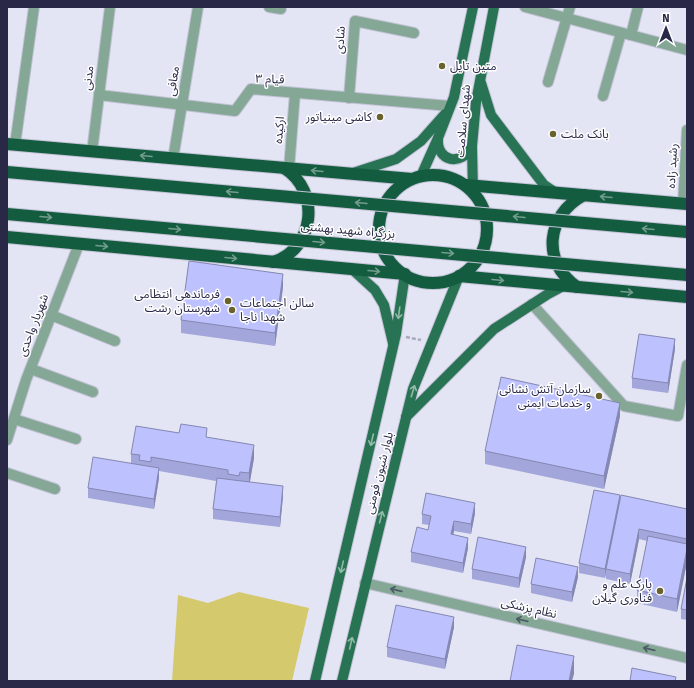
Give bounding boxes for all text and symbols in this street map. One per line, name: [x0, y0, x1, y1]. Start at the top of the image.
north arrow: [646, 8, 686, 48]
text: N: [662, 12, 670, 25]
street label: شادی: [332, 26, 348, 54]
place label: متین تایل: [450, 59, 497, 73]
marker: متین تایل: [437, 61, 447, 71]
street label: مدنی: [80, 65, 96, 91]
street label: معافی: [164, 65, 182, 97]
street label: قیام ۳: [255, 71, 285, 89]
street label: شهدای سلامت: [453, 84, 473, 158]
place label: کاشی مینیاتور: [305, 110, 373, 124]
marker: کاشی مینیاتور: [375, 112, 385, 122]
street label: ارکیده: [271, 116, 287, 144]
place label: بانک ملت: [561, 127, 609, 141]
marker: بانک ملت: [548, 129, 558, 139]
street label: رشید زاده: [664, 143, 680, 189]
one-way arrow: [140, 153, 153, 160]
one-way arrow: [311, 167, 324, 175]
one-way arrow: [226, 188, 239, 195]
one-way arrow: [600, 194, 613, 201]
one-way arrow: [355, 200, 368, 207]
one-way arrow: [39, 214, 52, 221]
one-way arrow: [513, 214, 526, 221]
street label: بزرگراه شهید بهشتی: [300, 219, 396, 241]
one-way arrow: [168, 225, 181, 233]
one-way arrow: [642, 225, 655, 232]
one-way arrow: [312, 238, 325, 245]
one-way arrow: [95, 242, 108, 250]
one-way arrow: [441, 250, 454, 257]
one-way arrow: [224, 254, 237, 262]
one-way arrow: [367, 268, 380, 275]
one-way arrow: [491, 276, 504, 283]
place label: فرماندهی انتظامی شهرستان رشت: [134, 287, 220, 315]
one-way arrow: [620, 288, 633, 295]
street label: شهریار واحدی: [15, 292, 51, 358]
marker: فرماندهی انتظامی شهرستان رشت: [223, 296, 233, 306]
place label: سالن اجتماعات شهدا ناجا: [240, 296, 314, 324]
marker: سالن اجتماعات شهدا ناجا: [227, 305, 237, 315]
one-way arrow: [395, 306, 403, 319]
place label: سازمان آتش نشانی و خدمات ایمنی: [499, 382, 591, 410]
one-way arrow: [410, 384, 417, 397]
marker: سازمان آتش نشانی و خدمات ایمنی: [594, 391, 604, 401]
street label: بلوار شیون فومنی: [362, 430, 396, 516]
one-way arrow: [367, 433, 375, 446]
one-way arrow: [378, 510, 386, 523]
one-way arrow: [338, 560, 345, 573]
place label: پارک علم و فناوری گیلان: [592, 577, 652, 605]
one-way arrow: [390, 586, 403, 594]
marker: پارک علم و فناوری گیلان: [655, 586, 665, 596]
street label: نظام پزشکی: [499, 595, 558, 623]
one-way arrow: [516, 615, 529, 623]
one-way arrow: [348, 637, 355, 650]
one-way arrow: [643, 645, 656, 653]

